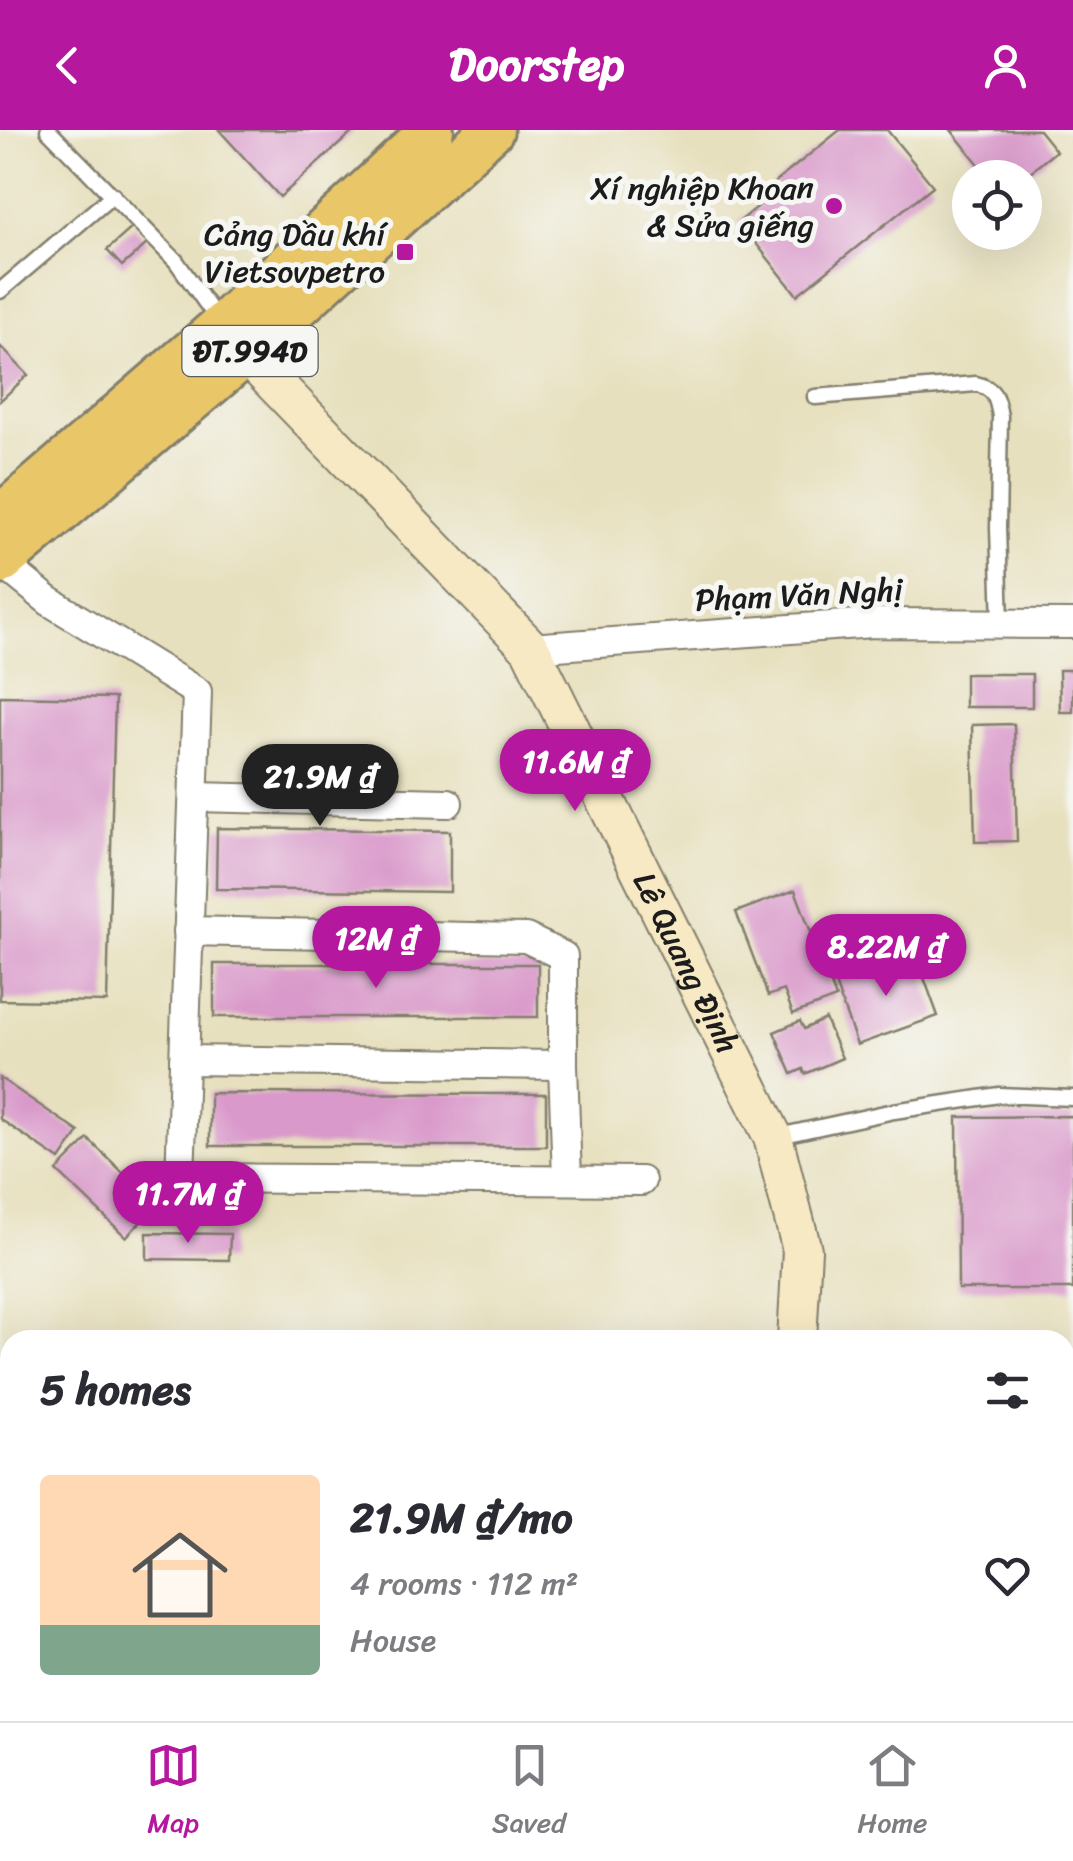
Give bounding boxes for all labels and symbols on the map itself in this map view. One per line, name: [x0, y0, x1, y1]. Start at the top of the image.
place label: Xí nghiệp Khoan & Sửa giếng: [590, 160, 814, 254]
marker: Xí nghiệp Khoan & Sửa giếng: [823, 195, 845, 217]
place label: Cảng Dầu khí Vietsovpetro: [204, 206, 389, 300]
marker: Cảng Dầu khí Vietsovpetro: [394, 241, 416, 263]
road number: ĐT.994D: [182, 326, 318, 376]
street label: Phạm Văn Nghị: [694, 561, 905, 629]
pin: 11.6M ₫: [483, 729, 667, 814]
pin: 21.9M ₫: [228, 744, 412, 829]
street label: Lê Quang Định: [617, 861, 756, 1064]
pin: 12M ₫: [306, 906, 446, 991]
pin: 8.22M ₫: [794, 914, 978, 999]
pin: 11.7M ₫: [96, 1161, 280, 1246]

